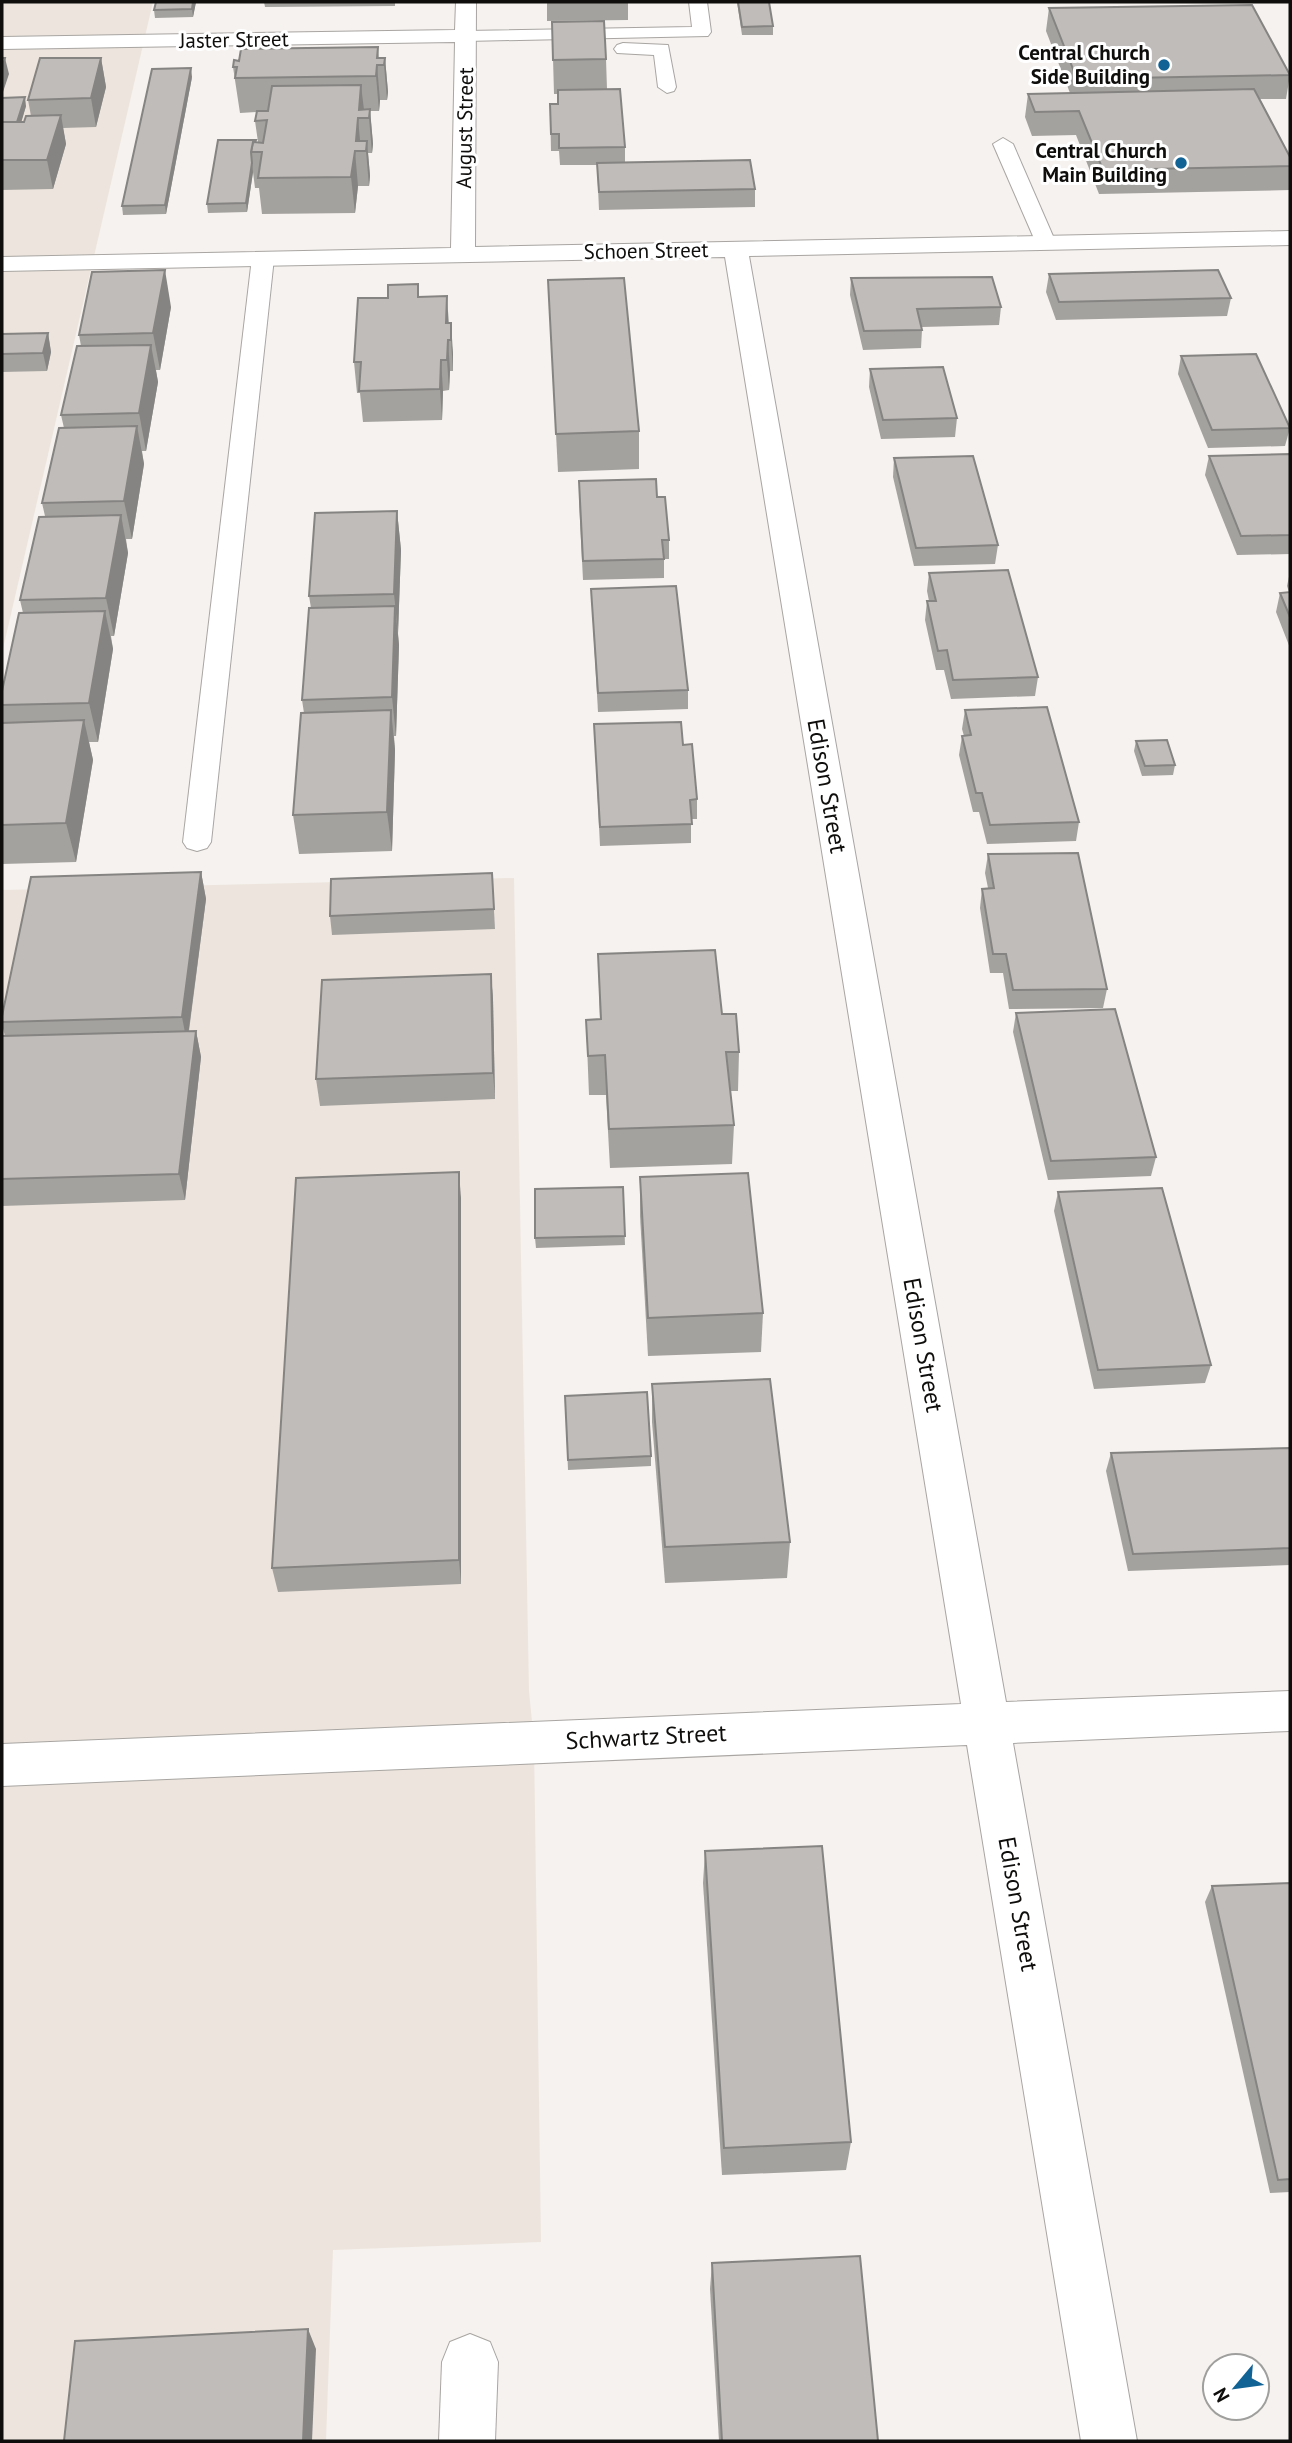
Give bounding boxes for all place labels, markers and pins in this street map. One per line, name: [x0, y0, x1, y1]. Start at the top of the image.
place label: Central Church Side Building: [1018, 39, 1150, 90]
marker: Central Church Side Building: [1156, 57, 1172, 73]
place label: Central Church Main Building: [1035, 137, 1167, 188]
marker: Central Church Main Building: [1173, 155, 1189, 171]

